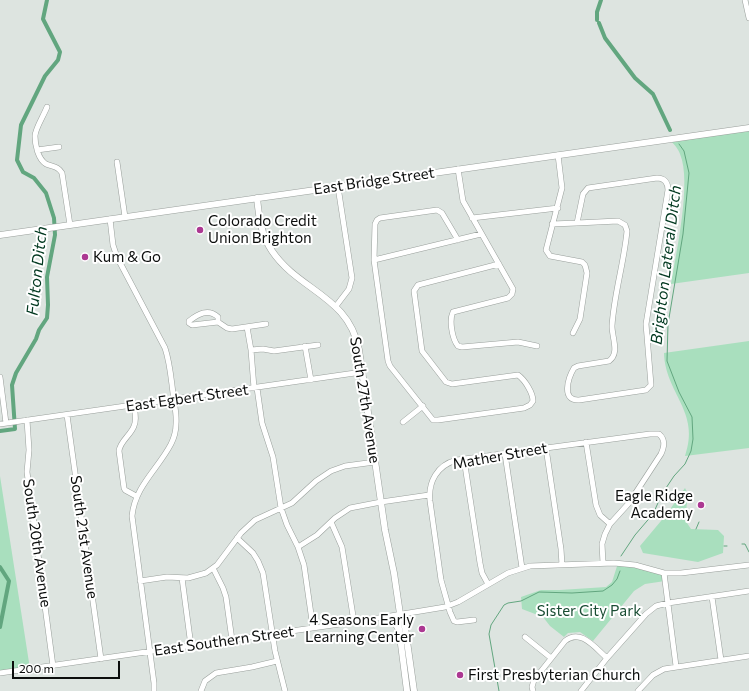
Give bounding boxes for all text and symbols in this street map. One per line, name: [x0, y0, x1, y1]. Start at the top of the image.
street label: East Bridge Street: [312, 164, 436, 198]
water label: Brighton Lateral Ditch: [647, 184, 685, 346]
place label: Colorado Credit Union Brighton: [208, 212, 317, 247]
water label: Fulton Ditch: [23, 225, 51, 317]
marker: Colorado Credit Union Brighton: [195, 225, 205, 235]
place label: Kum & Go: [93, 248, 161, 266]
marker: Kum & Go: [80, 252, 90, 262]
street label: South 27th Avenue: [346, 336, 384, 464]
street label: East Egbert Street: [124, 380, 250, 416]
street label: Mather Street: [451, 439, 549, 473]
street label: South 21st Avenue: [66, 474, 102, 600]
street label: South 20th Avenue: [19, 478, 55, 608]
place label: Eagle Ridge Academy: [615, 487, 693, 522]
marker: Eagle Ridge Academy: [696, 500, 706, 510]
park label: Sister City Park: [537, 602, 641, 620]
place label: 4 Seasons Early Learning Center: [305, 611, 414, 646]
street label: East Southern Street: [153, 622, 295, 660]
marker: 4 Seasons Early Learning Center: [417, 624, 427, 634]
scale bar: [14, 653, 122, 679]
text: 200 m: [19, 661, 54, 675]
place label: First Presbyterian Church: [468, 666, 640, 684]
marker: First Presbyterian Church: [455, 670, 465, 680]

